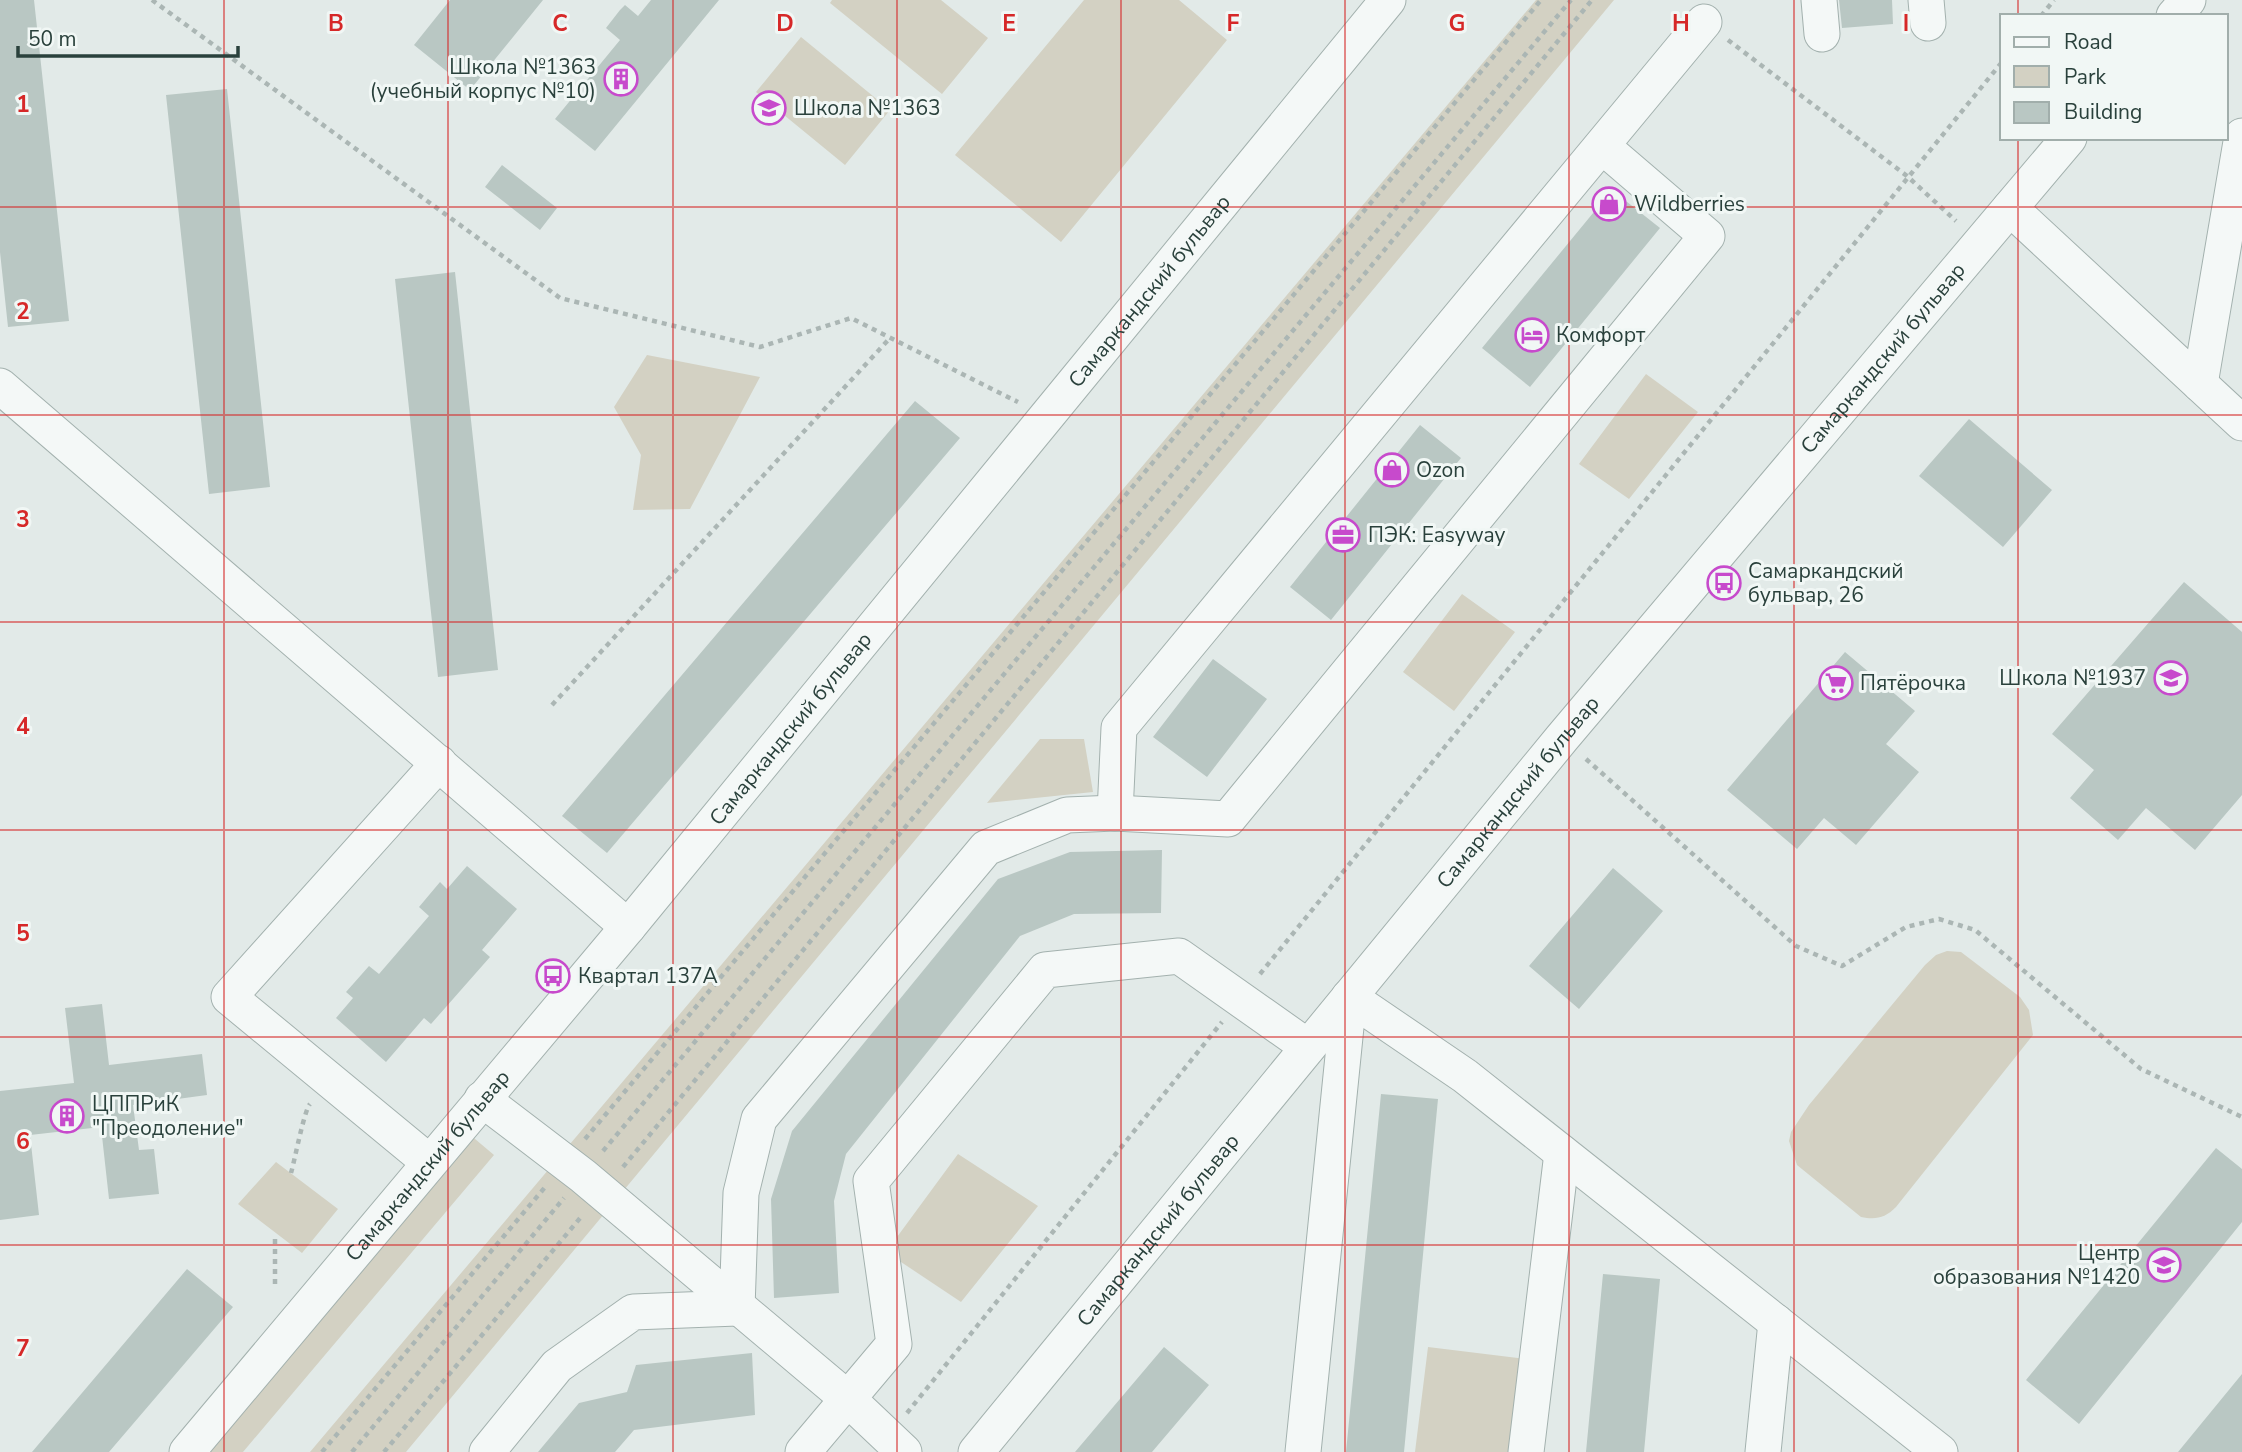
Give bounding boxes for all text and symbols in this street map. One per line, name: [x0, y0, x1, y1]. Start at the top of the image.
text: B: [328, 8, 344, 39]
text: C: [552, 8, 568, 39]
text: D: [776, 8, 794, 39]
text: E: [1002, 8, 1016, 39]
text: F: [1227, 8, 1240, 39]
text: G: [1449, 8, 1465, 39]
text: H: [1672, 8, 1690, 39]
text: I: [1903, 8, 1909, 39]
scale bar: [18, 14, 238, 58]
legend: [2000, 14, 2228, 140]
text: 50 m: [28, 25, 77, 53]
text: Road: [2064, 28, 2113, 56]
place label: Школа №1363 (учебный корпус №10): [370, 53, 596, 105]
building icon: Школа №1363 (учебный корпус №10): [602, 60, 640, 98]
text: Park: [2064, 63, 2106, 91]
text: 1: [16, 89, 30, 120]
school or university icon: Школа №1363: [750, 89, 788, 127]
place label: Школа №1363: [794, 94, 941, 122]
text: Building: [2064, 98, 2142, 126]
shop icon: Wildberries: [1590, 185, 1628, 223]
street label: Самаркандский бульвар: [1062, 189, 1237, 393]
place label: Wildberries: [1634, 190, 1745, 218]
street label: Самаркандский бульвар: [1794, 257, 1972, 459]
text: 2: [16, 296, 30, 327]
hotel icon: Комфорт: [1513, 316, 1551, 354]
place label: Комфорт: [1556, 321, 1646, 349]
shop icon: Ozon: [1373, 451, 1411, 489]
place label: Ozon: [1416, 456, 1465, 484]
text: 3: [16, 504, 30, 535]
office icon: ПЭК: Easyway: [1324, 516, 1362, 554]
place label: ПЭК: Easyway: [1368, 521, 1505, 549]
place label: Самаркандский бульвар, 26: [1748, 557, 1903, 609]
bus stop icon: Самаркандский бульвар, 26: [1705, 564, 1743, 602]
street label: Самаркандский бульвар: [703, 626, 878, 831]
school or university icon: Школа №1937: [2152, 659, 2190, 697]
supermarket icon: Пятёрочка: [1817, 664, 1855, 702]
place label: Школа №1937: [1999, 664, 2146, 692]
place label: Пятёрочка: [1860, 669, 1966, 697]
street label: Самаркандский бульвар: [1430, 690, 1606, 894]
text: 4: [16, 711, 30, 742]
text: 5: [16, 918, 30, 949]
bus stop icon: Квартал 137А: [534, 957, 572, 995]
place label: Квартал 137А: [578, 962, 718, 990]
street label: Самаркандский бульвар: [339, 1064, 516, 1267]
place label: ЦППРиК "Преодоление": [92, 1090, 244, 1142]
building icon: ЦППРиК "Преодоление": [48, 1097, 86, 1135]
text: 6: [16, 1126, 30, 1157]
street label: Самаркандский бульвар: [1071, 1128, 1246, 1332]
place label: Центр образования №1420: [1933, 1239, 2140, 1291]
school or university icon: Центр образования №1420: [2145, 1246, 2183, 1284]
text: 7: [16, 1333, 30, 1364]

